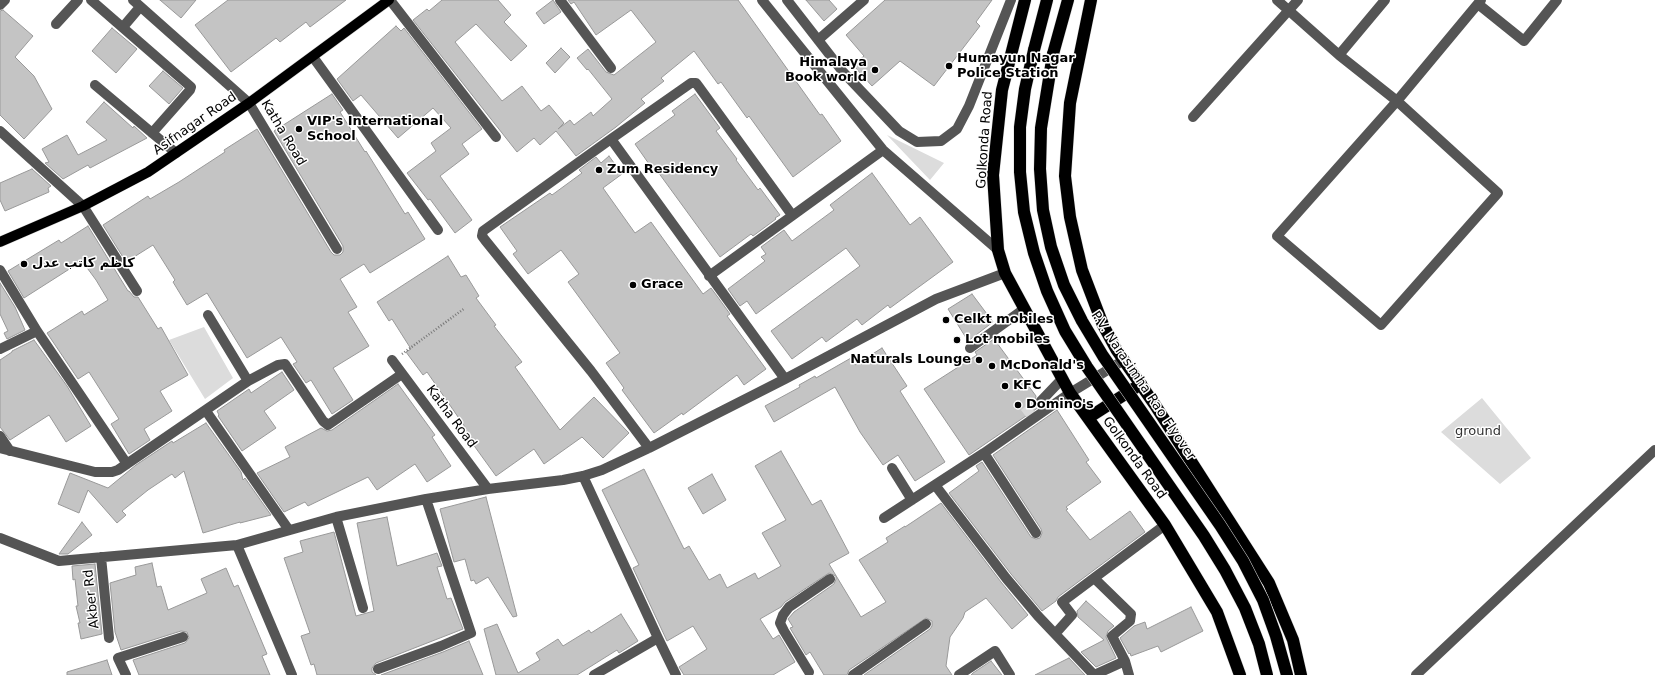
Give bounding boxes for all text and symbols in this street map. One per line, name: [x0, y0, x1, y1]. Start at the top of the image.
place label: Humayun Nagar Police Station: [957, 51, 1075, 82]
place label: Himalaya Book world: [785, 55, 867, 86]
marker: Humayun Nagar Police Station: [944, 61, 954, 71]
marker: Himalaya Book world: [870, 65, 880, 75]
street label: Asifnagar Road: [150, 89, 240, 159]
street label: Golkonda Road: [974, 91, 996, 189]
street label: Katha Road: [257, 97, 309, 169]
place label: VIP's International School: [307, 114, 443, 145]
marker: VIP's International School: [294, 124, 304, 134]
place label: Zum Residency: [607, 162, 718, 178]
marker: Zum Residency: [594, 165, 604, 175]
place label: كاظم كاتب عدل: [32, 256, 135, 272]
marker: كاظم كاتب عدل: [19, 259, 29, 269]
place label: Grace: [641, 277, 683, 293]
marker: Grace: [628, 280, 638, 290]
street label: P.V. Narasimha Rao Flyover: [1087, 309, 1199, 463]
place label: Celkt mobiles: [954, 312, 1053, 328]
marker: Celkt mobiles: [941, 315, 951, 325]
place label: Lot mobiles: [965, 332, 1050, 348]
marker: Lot mobiles: [952, 335, 962, 345]
place label: Naturals Lounge: [850, 352, 971, 368]
marker: Naturals Lounge: [974, 355, 984, 365]
place label: McDonald's: [1000, 358, 1084, 374]
marker: McDonald's: [987, 361, 997, 371]
place label: KFC: [1013, 378, 1041, 394]
marker: KFC: [1000, 381, 1010, 391]
street label: Katha Road: [422, 383, 480, 451]
place label: Domino's: [1026, 397, 1094, 413]
marker: Domino's: [1013, 400, 1023, 410]
street label: Golkonda Road: [1099, 414, 1169, 502]
park label: ground: [1455, 424, 1501, 440]
street label: Akber Rd: [81, 569, 103, 629]

